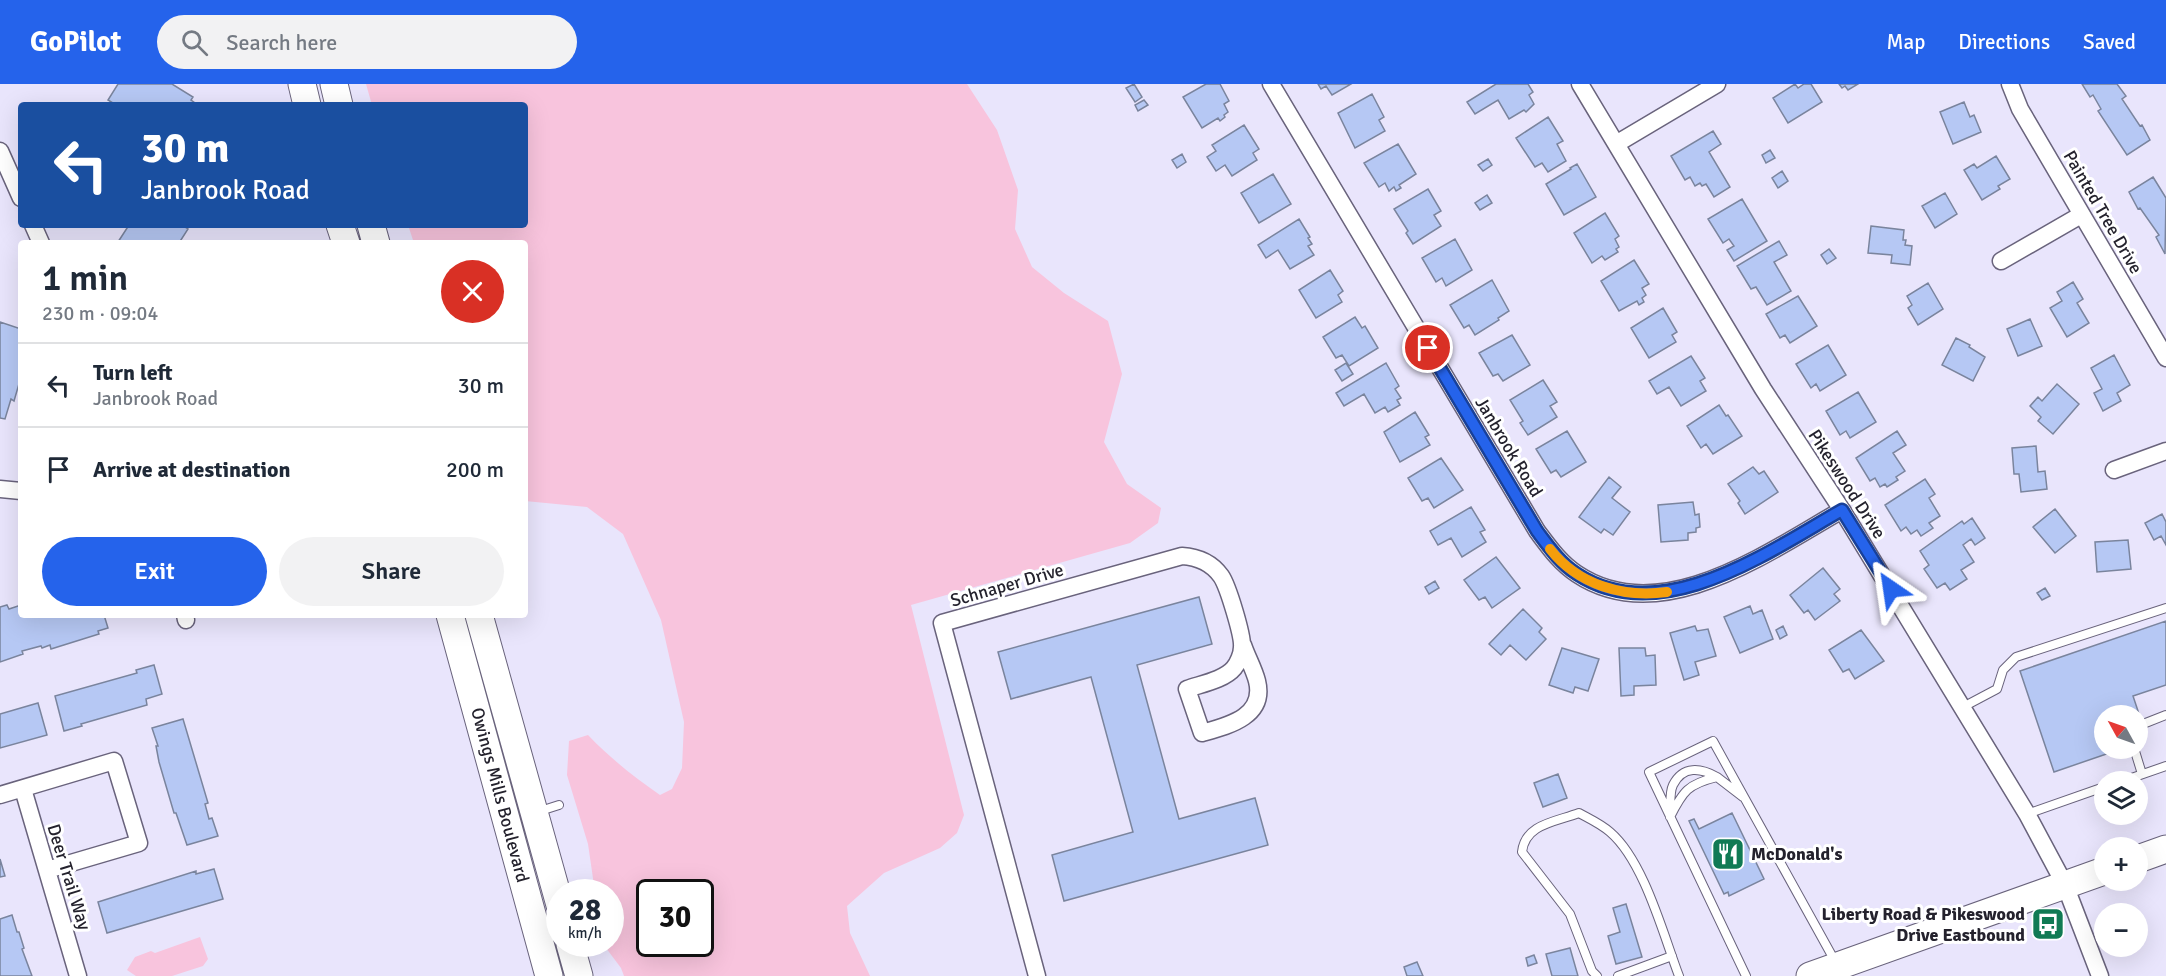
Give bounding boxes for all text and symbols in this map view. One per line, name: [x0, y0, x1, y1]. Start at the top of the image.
search box: [157, 15, 577, 69]
text: GoPilot: [30, 25, 121, 59]
icon: search: [178, 26, 211, 59]
text: Search here: [226, 29, 337, 56]
text: Map: [1887, 29, 1925, 55]
text: Directions: [1958, 29, 2050, 55]
text: Saved: [2083, 29, 2136, 55]
text: 30 m: [141, 123, 230, 174]
icon: left: [42, 126, 120, 204]
street label: Painted Tree Drive: [2059, 146, 2147, 278]
text: Janbrook Road: [141, 174, 310, 207]
text: 1 min: [42, 256, 128, 301]
button: close: [441, 260, 504, 323]
text: 230 m · 09:04: [42, 301, 158, 326]
pin: [1402, 322, 1453, 373]
icon: arrive: [1411, 331, 1444, 364]
text: Turn left: [93, 359, 173, 386]
icon: left: [42, 369, 75, 402]
text: 30 m: [458, 372, 504, 399]
text: Janbrook Road: [93, 386, 218, 411]
street label: Janbrook Road: [1471, 393, 1547, 501]
street label: Pikeswood Drive: [1803, 425, 1891, 543]
icon: arrive: [42, 453, 75, 486]
text: Arrive at destination: [93, 456, 290, 483]
text: 200 m: [446, 456, 504, 483]
button: Exit: [42, 537, 267, 606]
button: Share: [279, 537, 504, 606]
position arrow: [1859, 557, 1923, 621]
street label: Schnaper Drive: [948, 558, 1066, 612]
street label: Owings Mills Boulevard: [466, 705, 534, 885]
north arrow: [2094, 705, 2148, 759]
map controls: [2094, 705, 2148, 957]
button: layers: [2094, 771, 2148, 825]
street label: Deer Trail Way: [42, 821, 96, 933]
restaurant icon: McDonald's: [1710, 836, 1746, 872]
button: +: [2094, 837, 2148, 891]
place label: McDonald's: [1751, 843, 1842, 865]
speed limit sign: 30: [636, 879, 714, 957]
text: 28: [569, 892, 601, 929]
place label: Liberty Road & Pikeswood Drive Eastbound: [1822, 903, 2025, 946]
button: −: [2094, 903, 2148, 957]
bus stop icon: Liberty Road & Pikeswood Drive Eastbound: [2030, 906, 2066, 942]
text: km/h: [568, 924, 602, 942]

